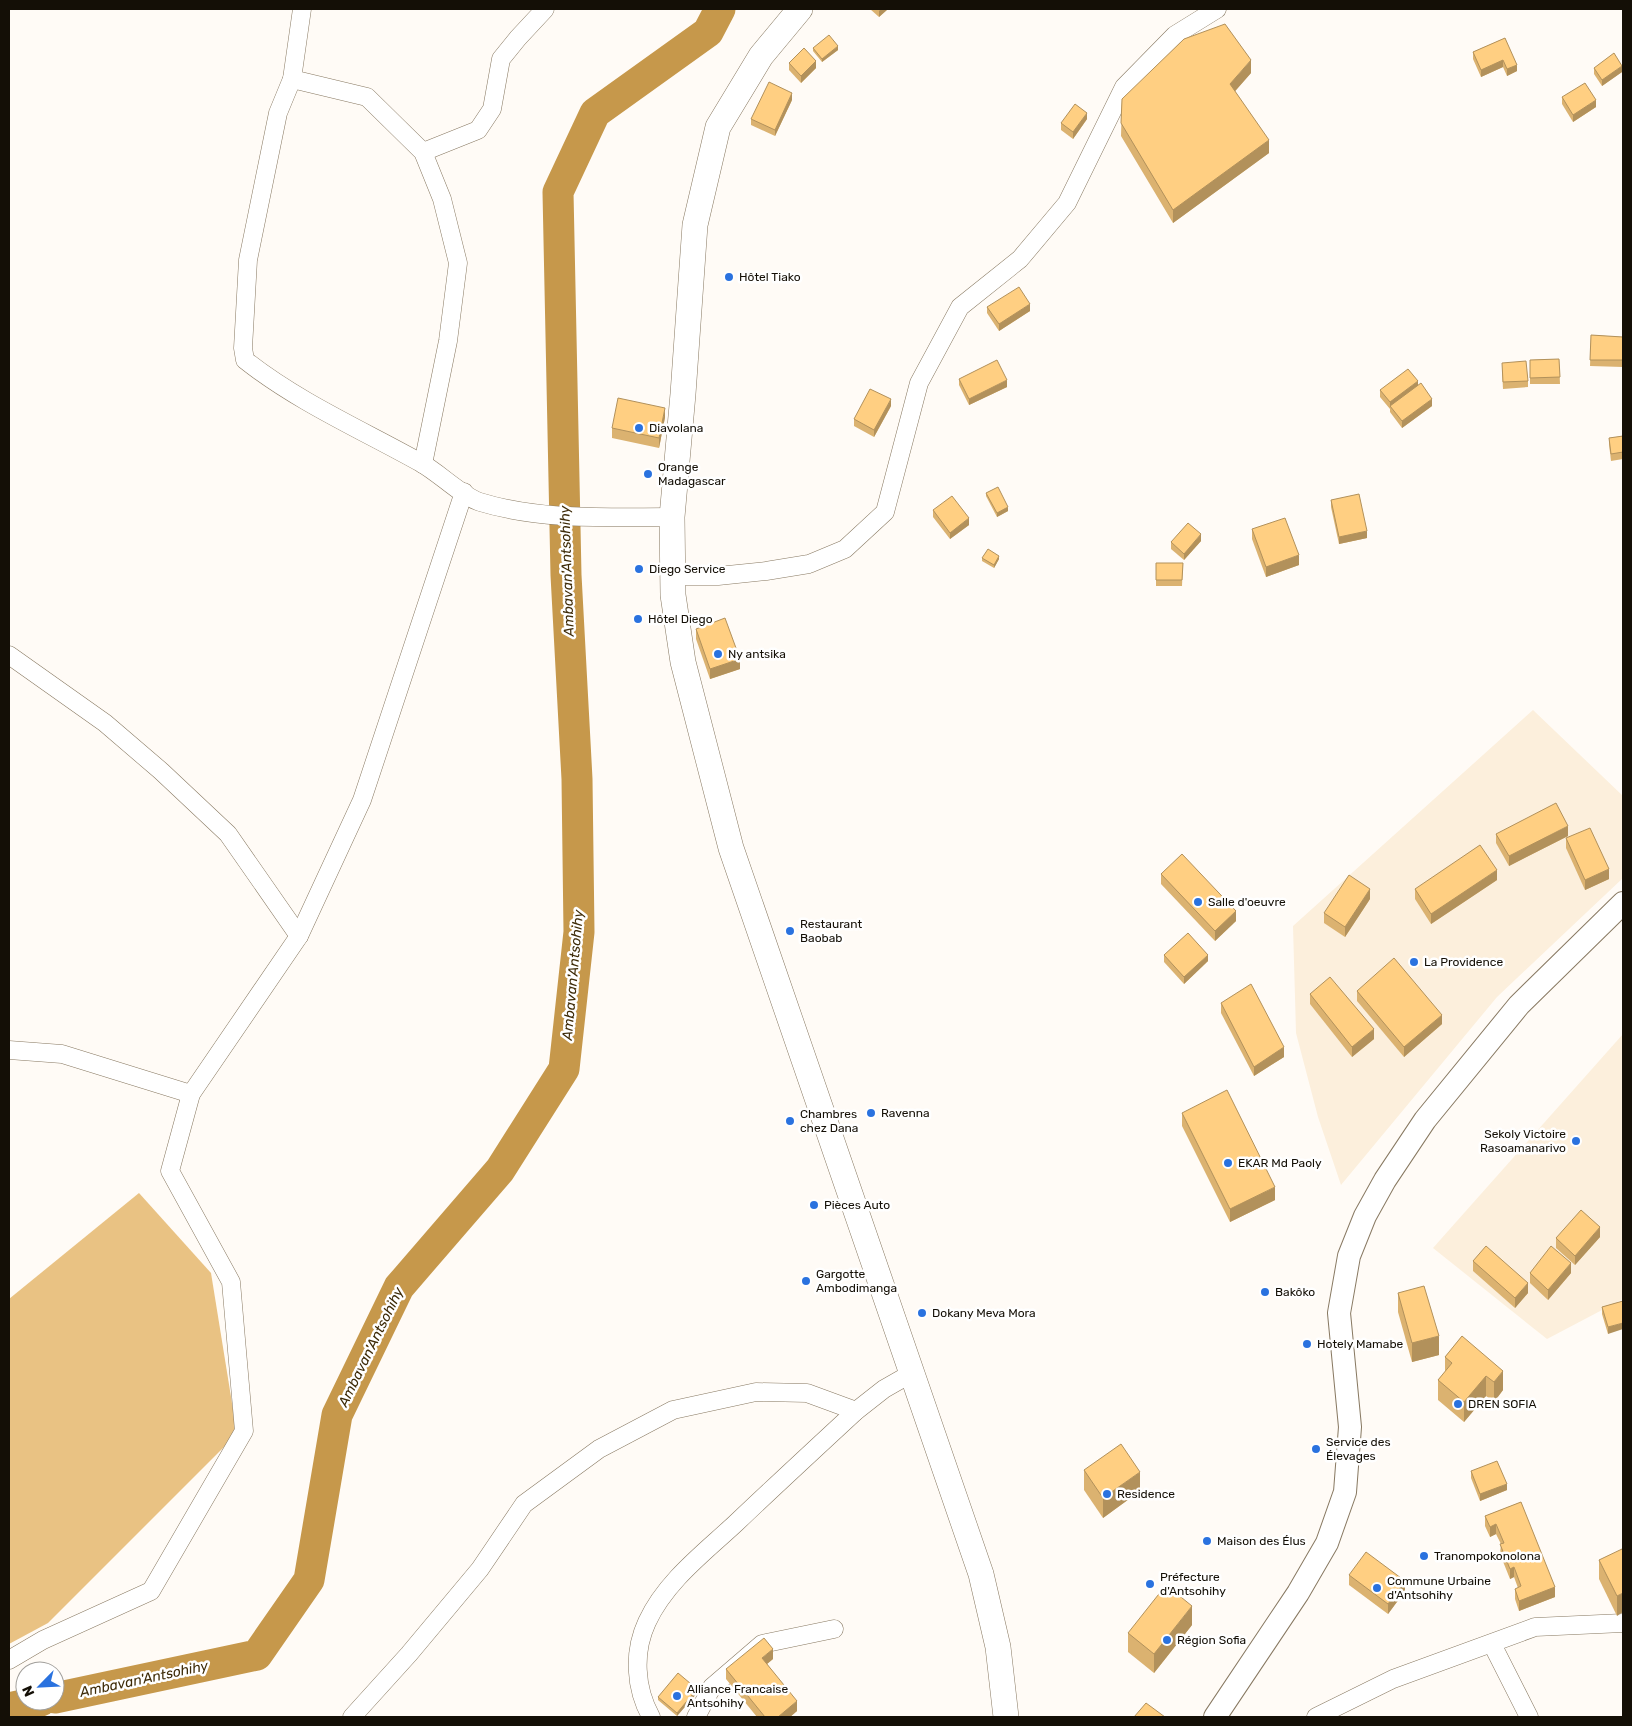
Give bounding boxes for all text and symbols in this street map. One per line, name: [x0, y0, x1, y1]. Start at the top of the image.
place label: Hôtel Tiako: [739, 270, 801, 284]
marker: Hôtel Tiako: [723, 271, 735, 283]
place label: Diavolana: [649, 421, 703, 435]
marker: Diavolana: [633, 422, 645, 434]
place label: Orange Madagascar: [658, 460, 726, 488]
marker: Orange Madagascar: [642, 468, 654, 480]
water label: Ambavan'Antsohihy: [556, 504, 578, 638]
place label: Diego Service: [649, 562, 726, 576]
marker: Diego Service: [633, 563, 645, 575]
place label: Hôtel Diego: [648, 612, 713, 626]
marker: Hôtel Diego: [632, 613, 644, 625]
place label: Ny antsika: [728, 647, 786, 661]
marker: Ny antsika: [712, 648, 724, 660]
place label: Salle d'oeuvre: [1208, 895, 1286, 909]
marker: Salle d'oeuvre: [1192, 896, 1204, 908]
water label: Ambavan'Antsohihy: [559, 908, 587, 1042]
place label: Restaurant Baobab: [800, 917, 862, 945]
marker: Restaurant Baobab: [784, 925, 796, 937]
place label: La Providence: [1424, 955, 1503, 969]
marker: La Providence: [1408, 956, 1420, 968]
place label: Ravenna: [881, 1106, 930, 1120]
place label: Chambres chez Dana: [800, 1107, 858, 1135]
marker: Ravenna: [865, 1107, 877, 1119]
marker: Chambres chez Dana: [784, 1115, 796, 1127]
place label: Sekoly Victoire Rasoamanarivo: [1480, 1127, 1566, 1155]
marker: Sekoly Victoire Rasoamanarivo: [1570, 1135, 1582, 1147]
place label: EKAR Md Paoly: [1238, 1156, 1322, 1170]
marker: EKAR Md Paoly: [1222, 1157, 1234, 1169]
place label: Pièces Auto: [824, 1198, 890, 1212]
marker: Pièces Auto: [808, 1199, 820, 1211]
place label: Gargotte Ambodimanga: [816, 1267, 897, 1295]
marker: Gargotte Ambodimanga: [800, 1275, 812, 1287]
water label: Ambavan'Antsohihy: [334, 1283, 408, 1410]
place label: Bakôko: [1275, 1285, 1315, 1299]
marker: Bakôko: [1259, 1286, 1271, 1298]
place label: Dokany Meva Mora: [932, 1306, 1036, 1320]
marker: Dokany Meva Mora: [916, 1307, 928, 1319]
place label: Hotely Mamabe: [1317, 1337, 1404, 1351]
marker: Hotely Mamabe: [1301, 1338, 1313, 1350]
place label: DREN SOFIA: [1468, 1397, 1537, 1411]
marker: DREN SOFIA: [1452, 1398, 1464, 1410]
place label: Service des Élevages: [1326, 1435, 1391, 1463]
marker: Service des Élevages: [1310, 1443, 1322, 1455]
place label: Residence: [1117, 1487, 1175, 1501]
marker: Residence: [1101, 1488, 1113, 1500]
place label: Maison des Élus: [1217, 1534, 1306, 1548]
marker: Maison des Élus: [1201, 1535, 1213, 1547]
place label: Tranompokonolona: [1434, 1549, 1541, 1563]
marker: Tranompokonolona: [1418, 1550, 1430, 1562]
place label: Préfecture d'Antsohihy: [1160, 1570, 1226, 1598]
place label: Commune Urbaine d'Antsohihy: [1387, 1574, 1491, 1602]
marker: Préfecture d'Antsohihy: [1144, 1578, 1156, 1590]
marker: Commune Urbaine d'Antsohihy: [1371, 1582, 1383, 1594]
place label: Région Sofia: [1177, 1633, 1246, 1647]
marker: Région Sofia: [1161, 1634, 1173, 1646]
water label: Ambavan'Antsohihy: [77, 1657, 211, 1701]
north arrow: [15, 1661, 65, 1711]
place label: Alliance Francaise Antsohihy: [687, 1682, 788, 1710]
text: N: [19, 1683, 38, 1699]
marker: Alliance Francaise Antsohihy: [671, 1690, 683, 1702]

